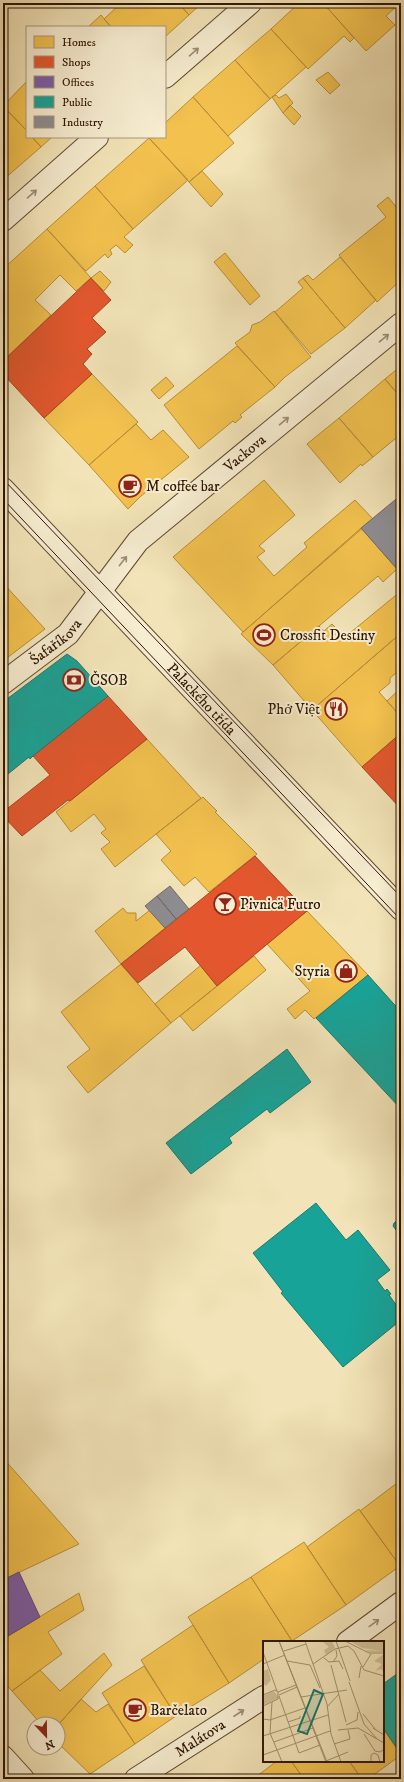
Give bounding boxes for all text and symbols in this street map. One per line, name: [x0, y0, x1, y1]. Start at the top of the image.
legend: [26, 26, 166, 138]
text: Homes: [62, 35, 96, 50]
one-way arrow: [189, 47, 200, 56]
text: Shops: [62, 55, 90, 70]
text: Offices: [62, 75, 94, 90]
text: Public: [62, 95, 92, 110]
text: Industry: [62, 115, 103, 130]
one-way arrow: [27, 190, 38, 199]
one-way arrow: [379, 333, 390, 342]
one-way arrow: [279, 416, 289, 425]
street label: Vackova: [219, 430, 270, 477]
cafe icon: M coffee bar: [117, 473, 143, 499]
place label: M coffee bar: [146, 477, 220, 496]
one-way arrow: [119, 555, 127, 566]
street label: Šafaříkova: [25, 614, 86, 669]
sports icon: Crossfit Destiny: [251, 622, 277, 648]
place label: Crossfit Destiny: [280, 626, 376, 645]
street label: Palackého třída: [163, 659, 241, 739]
bank icon: ČSOB: [61, 667, 87, 693]
place label: ČSOB: [90, 670, 128, 690]
restaurant icon: Phở Việt: [323, 696, 349, 722]
place label: Phở Việt: [268, 700, 320, 719]
bar icon: Pivnicä Futro: [212, 891, 238, 917]
place label: Pivnicä Futro: [240, 895, 321, 914]
shop icon: Styria: [333, 958, 359, 984]
place label: Styria: [294, 962, 331, 981]
one-way arrow: [369, 1619, 380, 1627]
inset map: [263, 1641, 384, 1762]
cafe icon: Barčelato: [122, 1697, 148, 1723]
place label: Barčelato: [150, 1701, 207, 1720]
one-way arrow: [233, 1708, 245, 1716]
street label: Malátova: [171, 1715, 229, 1761]
north arrow: [26, 1716, 66, 1756]
text: N: [43, 1736, 56, 1753]

